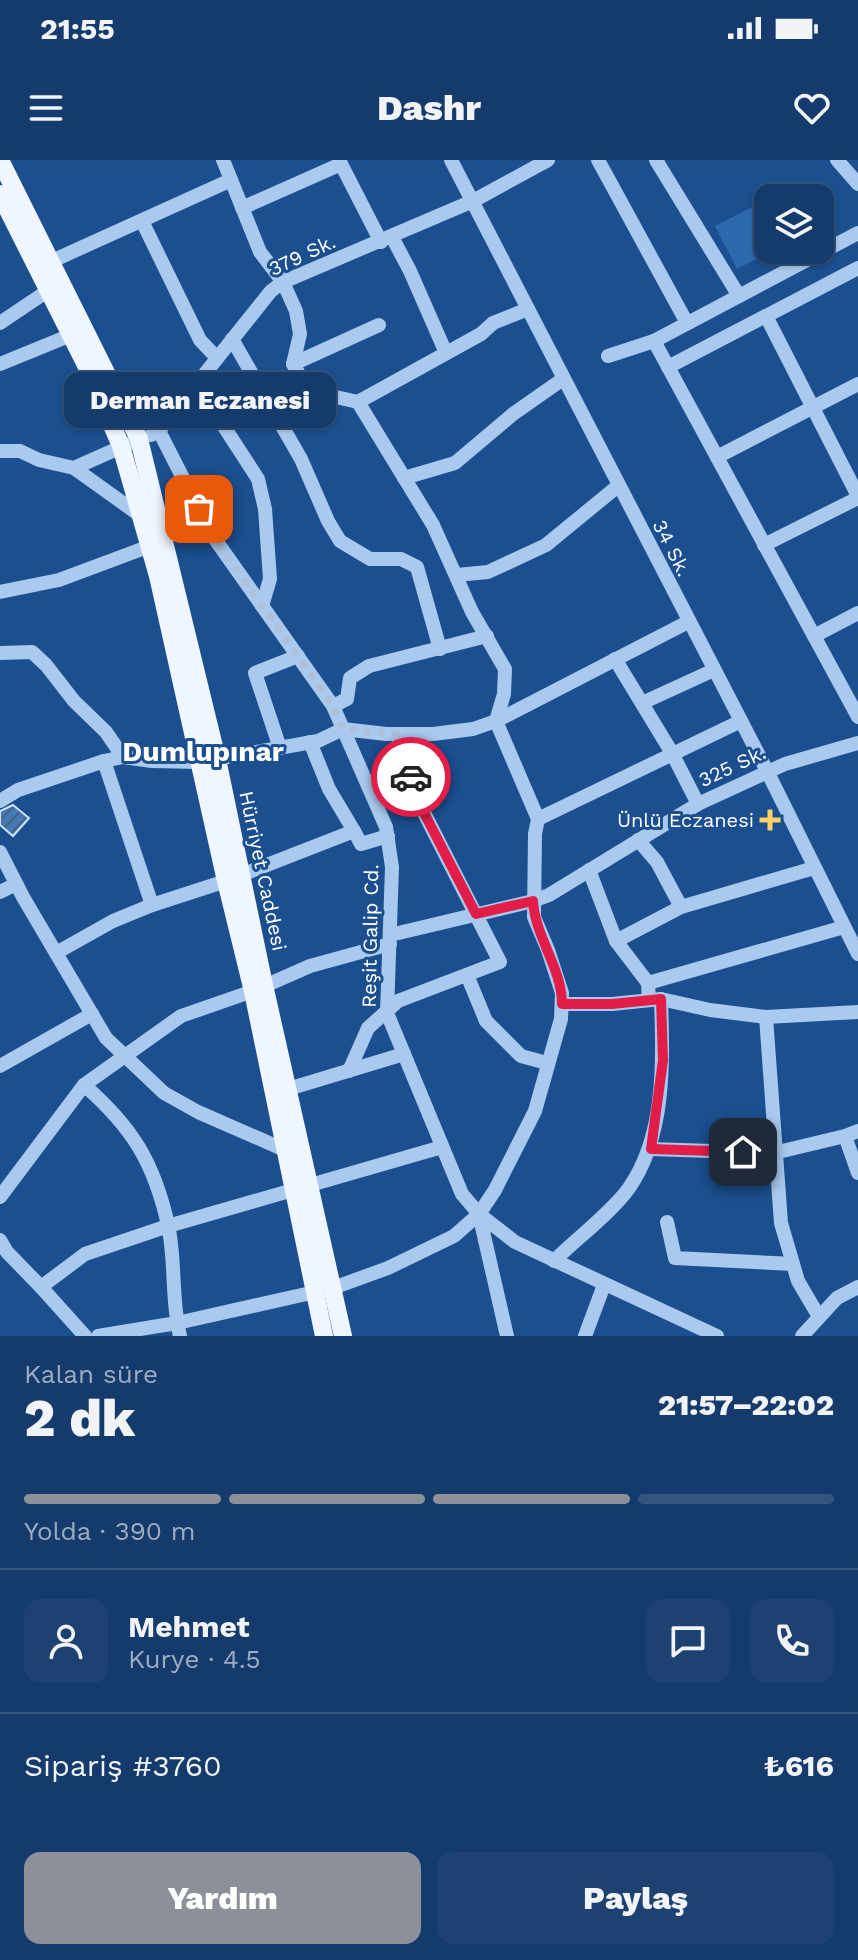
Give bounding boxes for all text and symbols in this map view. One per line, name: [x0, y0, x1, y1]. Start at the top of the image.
text: 21:55: [40, 11, 115, 46]
icon: menu: [24, 86, 68, 130]
icon: heart: [790, 86, 834, 130]
text: Dashr: [377, 87, 481, 129]
map controls: [754, 184, 834, 264]
button: layers: [754, 184, 834, 264]
street label: 379 Sk.: [265, 229, 339, 281]
callout: Derman Eczanesi: [63, 373, 335, 429]
text: Derman Eczanesi: [90, 385, 310, 415]
pin: [165, 475, 233, 543]
icon: bag: [177, 487, 221, 531]
street label: 34 Sk.: [648, 516, 696, 580]
district label: Dumlupınar: [122, 735, 284, 768]
courier: [371, 737, 451, 817]
street label: 325 Sk.: [695, 740, 769, 792]
icon: car: [389, 755, 433, 799]
street label: Hürriyet Caddesi: [234, 789, 292, 953]
place label: Ünlü Eczanesi: [617, 808, 754, 832]
marker: Ünlü Eczanesi: [761, 811, 779, 829]
street label: Reşit Galip Cd.: [357, 864, 383, 1008]
pin: [709, 1118, 777, 1186]
icon: home: [721, 1130, 765, 1174]
text: Kalan süre: [24, 1359, 158, 1389]
text: 21:57–22:02: [658, 1387, 834, 1422]
text: 2 dk: [24, 1388, 135, 1449]
text: Yolda · 390 m: [24, 1516, 196, 1546]
button: person: [24, 1599, 108, 1683]
button: chat: [646, 1599, 730, 1683]
button: phone: [750, 1599, 834, 1683]
text: Mehmet: [128, 1609, 250, 1644]
text: Kurye · 4.5: [128, 1644, 261, 1674]
text: Sipariş #3760: [24, 1748, 222, 1783]
text: ₺616: [763, 1748, 834, 1783]
button: Yardım: [24, 1852, 421, 1944]
button: Paylaş: [437, 1852, 834, 1944]

